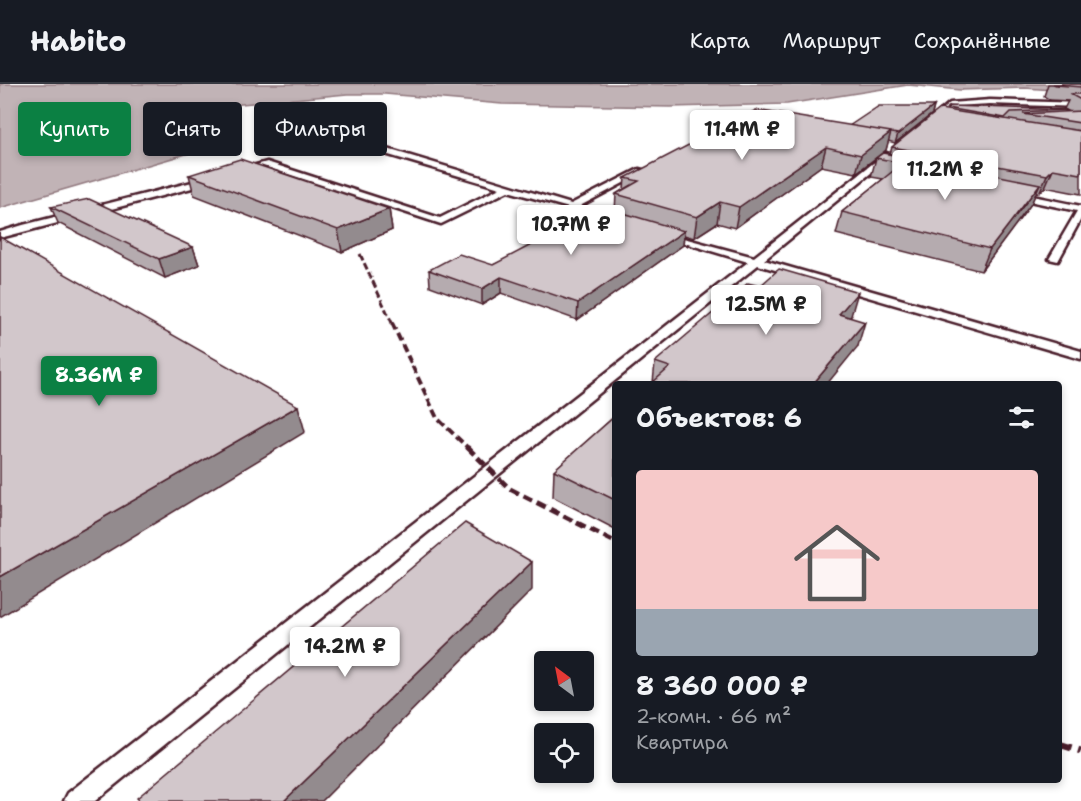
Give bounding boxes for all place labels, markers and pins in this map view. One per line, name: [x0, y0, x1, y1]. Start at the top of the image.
pin: 11.4M ₽: [687, 110, 797, 161]
pin: 11.2M ₽: [890, 150, 1000, 201]
pin: 10.7M ₽: [516, 205, 626, 256]
pin: 12.5M ₽: [711, 285, 821, 336]
pin: 8.36M ₽: [44, 356, 154, 407]
pin: 14.2M ₽: [290, 627, 400, 678]

